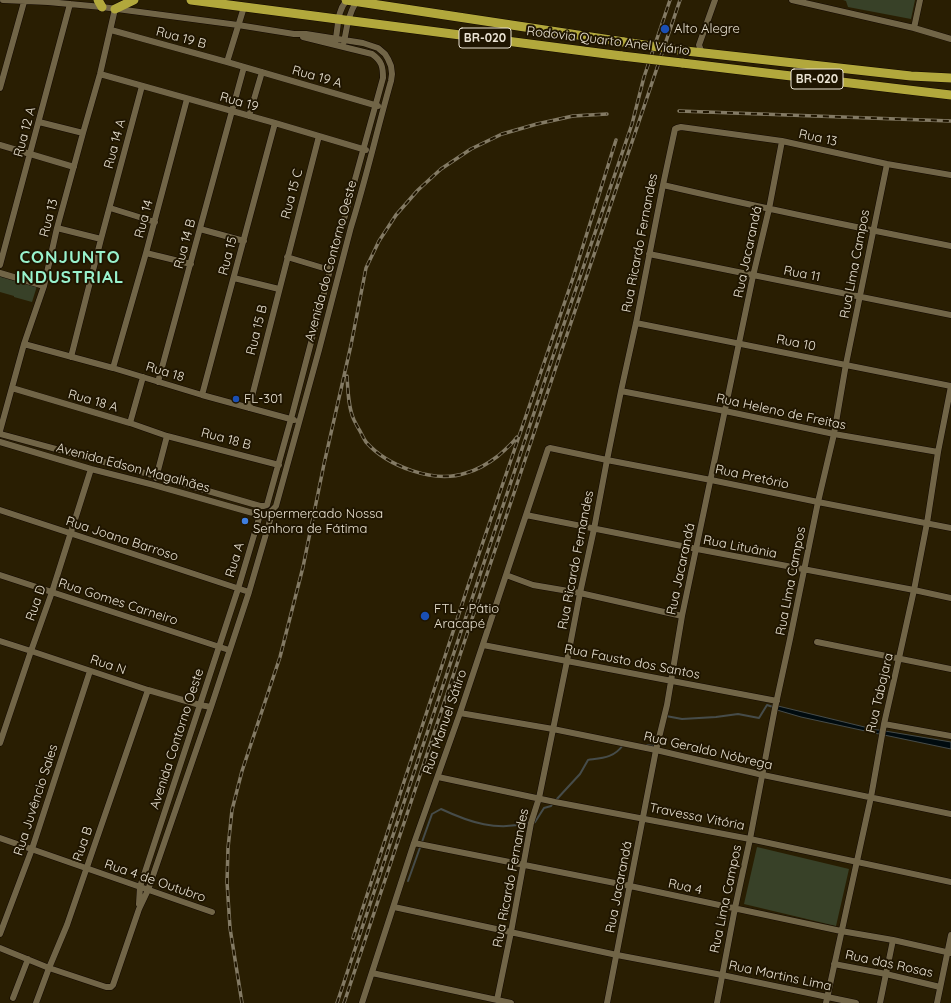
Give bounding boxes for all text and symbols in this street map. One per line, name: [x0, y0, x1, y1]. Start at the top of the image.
place label: Alto Alegre: [674, 21, 740, 37]
street label: Rodovia Quarto Anel Viário: [526, 23, 690, 59]
marker: Alto Alegre: [659, 23, 671, 35]
street label: Rua 19 B: [154, 24, 208, 52]
road number: BR-020: [459, 28, 511, 48]
street label: Rua 19 A: [290, 62, 344, 92]
road number: BR-020: [791, 69, 843, 89]
street label: Rua 19: [218, 89, 260, 115]
street label: Rua 12 A: [11, 105, 39, 159]
street label: Rua 14 A: [101, 117, 129, 171]
street label: Rua 13: [797, 126, 839, 150]
street label: Rua 15 C: [278, 167, 306, 221]
street label: Rua Ricardo Fernandes: [619, 172, 661, 314]
street label: Avenida do Contorno Oeste: [302, 179, 360, 343]
street label: Rua 13: [36, 197, 62, 239]
street label: Rua 14: [131, 198, 157, 240]
street label: Rua Jacarandá: [731, 205, 765, 299]
street label: Rua Lima Campos: [837, 208, 873, 320]
street label: Rua 14 B: [171, 217, 199, 271]
street label: Rua 15: [215, 235, 241, 277]
district label: CONJUNTO INDUSTRIAL: [16, 248, 124, 288]
street label: Rua 11: [782, 263, 822, 285]
street label: Rua 15 B: [243, 303, 271, 357]
street label: Rua 10: [775, 332, 817, 354]
street label: Rua 18: [144, 359, 186, 385]
street label: Rua 18 A: [66, 386, 120, 416]
place label: FL-301: [244, 391, 283, 407]
street label: Rua Heleno de Freitas: [715, 391, 847, 433]
marker: FL-301: [231, 394, 241, 404]
street label: Rua 18 B: [199, 425, 253, 453]
street label: Avenida Edson Magalhães: [55, 440, 211, 496]
street label: Rua Pretório: [714, 462, 790, 492]
street label: Rua Ricardo Fernandes: [555, 489, 597, 631]
place label: Supermercado Nossa Senhora de Fátima: [253, 506, 383, 537]
street label: Rua Joana Barroso: [64, 513, 180, 565]
marker: Supermercado Nossa Senhora de Fátima: [240, 516, 250, 526]
street label: Rua Jacarandá: [664, 522, 698, 616]
street label: Rua Lima Campos: [773, 525, 809, 637]
street label: Rua Lituânia: [702, 532, 778, 562]
street label: Rua A: [222, 541, 248, 579]
street label: Rua Gomes Carneiro: [56, 575, 180, 629]
street label: Rua D: [23, 583, 49, 623]
place label: FTL - Pátio Aracapé: [434, 601, 499, 632]
marker: FTL - Pátio Aracapé: [419, 610, 431, 622]
street label: Rua Fausto dos Santos: [563, 641, 701, 683]
street label: Rua Tabajara: [863, 651, 897, 735]
street label: Rua N: [88, 652, 128, 678]
street label: Avenida Contorno Oeste: [147, 667, 207, 811]
street label: Rua Manuel Sátiro: [420, 668, 470, 776]
street label: Rua Geraldo Nóbrega: [642, 729, 774, 773]
street label: Rua Juvêncio Sales: [11, 742, 61, 858]
street label: Travessa Vitória: [648, 800, 746, 834]
street label: Rua Ricardo Fernandes: [490, 807, 532, 949]
street label: Rua B: [70, 825, 96, 863]
street label: Rua Jacarandá: [602, 840, 636, 934]
street label: Rua Lima Campos: [707, 843, 745, 955]
street label: Rua 4 de Outubro: [102, 856, 208, 906]
street label: Rua 4: [667, 876, 703, 898]
street label: Rua das Rosas: [844, 947, 934, 981]
street label: Rua Martins Lima: [727, 957, 833, 995]

